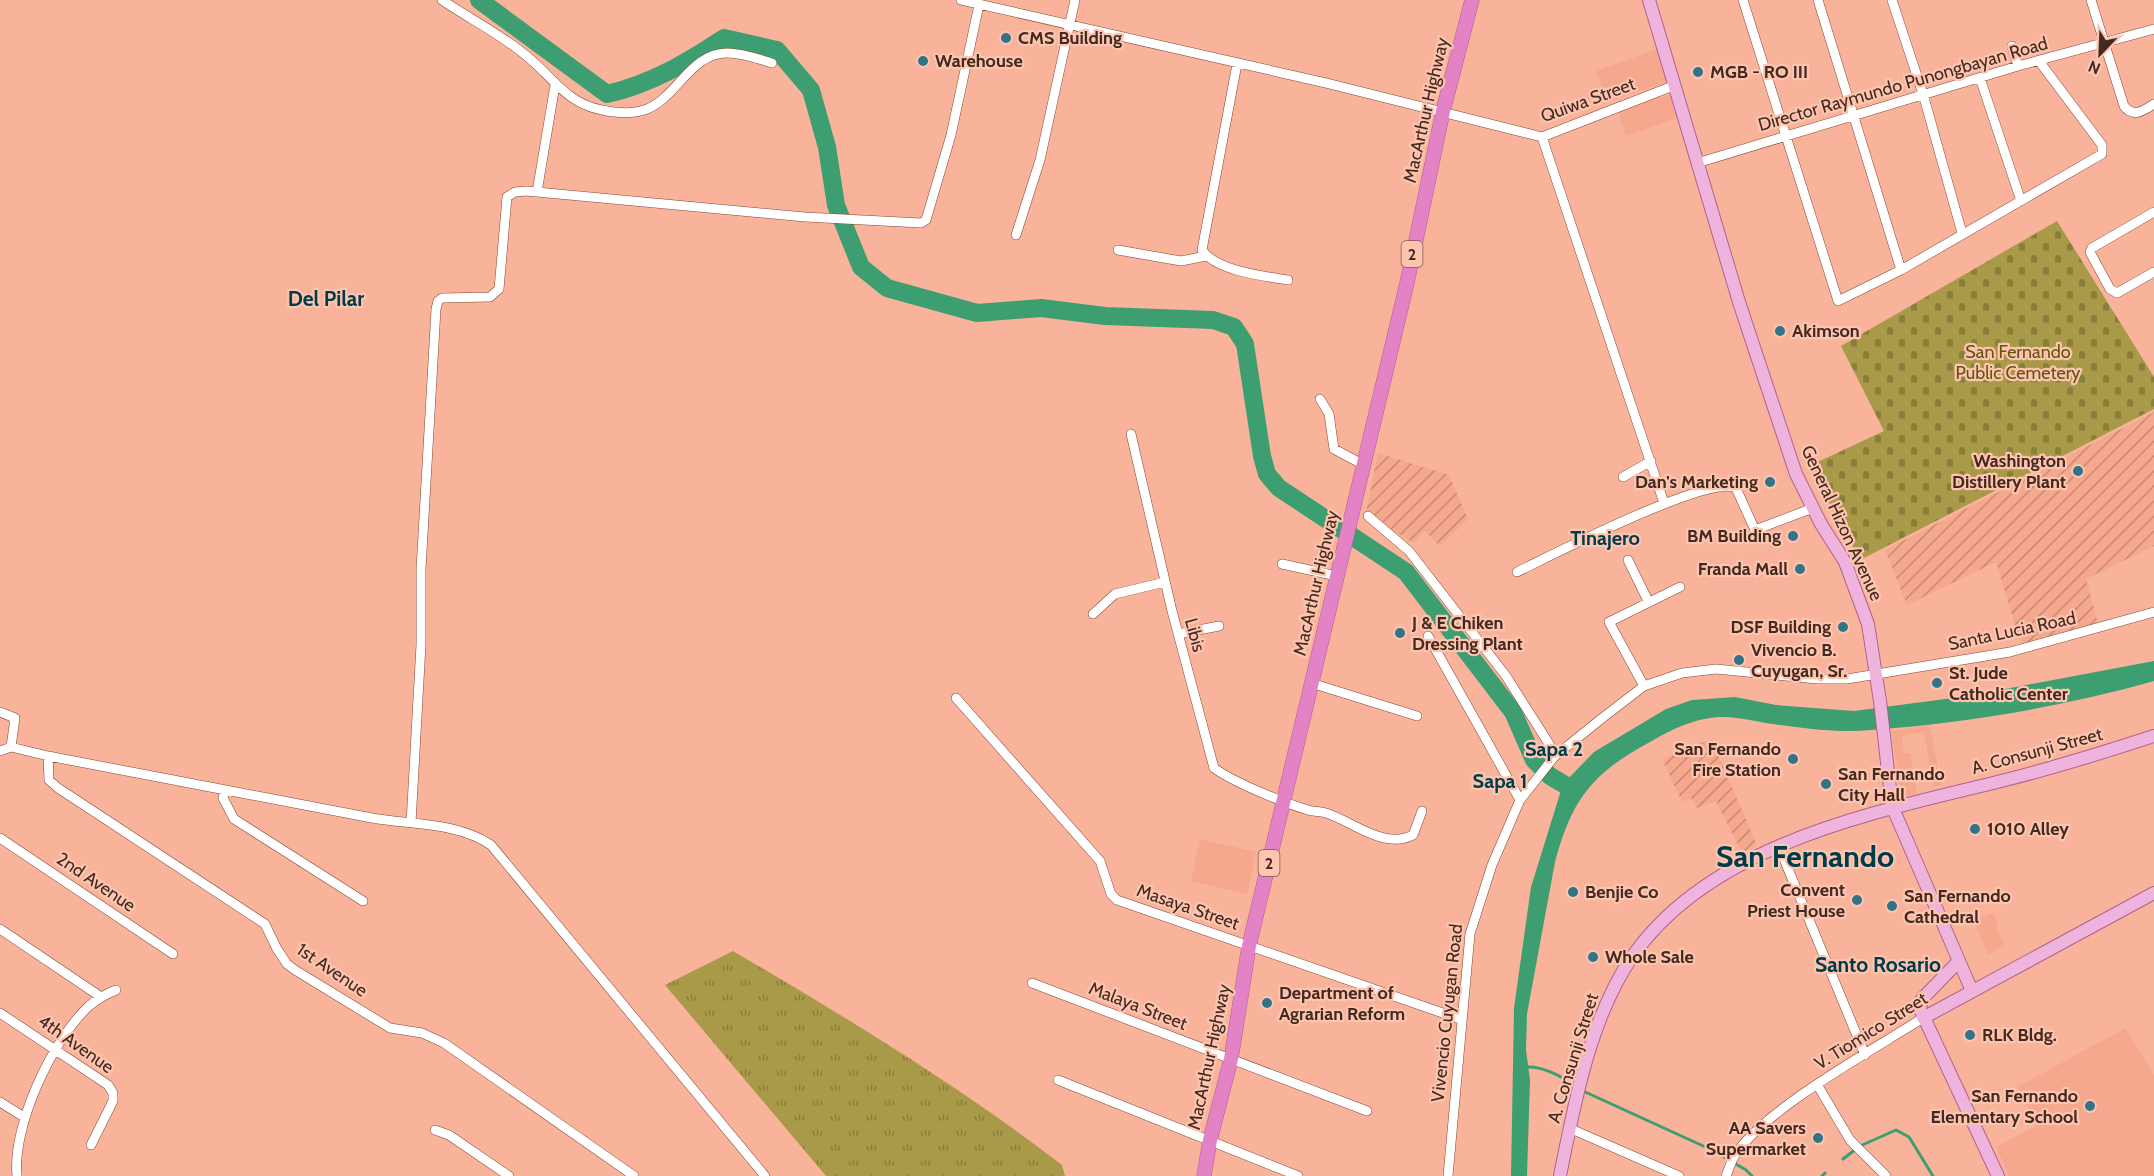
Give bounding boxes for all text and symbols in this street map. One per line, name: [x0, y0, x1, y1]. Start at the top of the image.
north arrow: [2070, 24, 2130, 84]
place label: CMS Building: [1018, 27, 1122, 49]
marker: CMS Building: [999, 31, 1013, 45]
street label: Director Raymundo Punongbayan Road: [1756, 32, 2050, 136]
street label: MacArthur Highway: [1399, 35, 1453, 185]
place label: Warehouse: [935, 50, 1023, 72]
marker: Warehouse: [916, 54, 930, 68]
text: N: [2085, 56, 2103, 78]
place label: MGB - RO III: [1710, 61, 1808, 83]
marker: MGB - RO III: [1691, 65, 1705, 79]
street label: Quiwa Street: [1538, 73, 1638, 127]
road number: 2: [1402, 241, 1422, 267]
district label: Del Pilar: [288, 286, 364, 311]
place label: Akimson: [1792, 320, 1860, 342]
marker: Akimson: [1773, 324, 1787, 338]
park label: San Fernando Public Cemetery: [1956, 341, 2080, 384]
street label: General Hizon Avenue: [1796, 442, 1888, 604]
place label: Washington Distillery Plant: [1952, 450, 2066, 493]
marker: Washington Distillery Plant: [2071, 464, 2085, 478]
place label: Dan's Marketing: [1635, 471, 1758, 493]
marker: Dan's Marketing: [1763, 475, 1777, 489]
street label: MacArthur Highway: [1289, 508, 1343, 658]
place label: BM Building: [1687, 525, 1781, 547]
district label: Tinajero: [1570, 526, 1640, 550]
marker: BM Building: [1786, 529, 1800, 543]
place label: Franda Mall: [1698, 558, 1788, 580]
marker: Franda Mall: [1793, 562, 1807, 576]
street label: Santa Lucia Road: [1946, 607, 2078, 655]
place label: J & E Chiken Dressing Plant: [1411, 612, 1523, 655]
street label: Libis: [1180, 616, 1210, 654]
place label: DSF Building: [1730, 616, 1831, 638]
marker: DSF Building: [1836, 620, 1850, 634]
marker: J & E Chiken Dressing Plant: [1393, 626, 1407, 640]
place label: Vivencio B. Cuyugan, Sr.: [1751, 639, 1847, 682]
marker: Vivencio B. Cuyugan, Sr.: [1732, 653, 1746, 667]
place label: St. Jude Catholic Center: [1949, 662, 2068, 705]
marker: St. Jude Catholic Center: [1930, 676, 1944, 690]
street label: A. Consunji Street: [1969, 723, 2105, 779]
district label: Sapa 2: [1525, 737, 1583, 761]
place label: San Fernando Fire Station: [1674, 738, 1781, 781]
marker: San Fernando Fire Station: [1786, 752, 1800, 766]
place label: San Fernando City Hall: [1838, 763, 1945, 806]
district label: Sapa 1: [1473, 769, 1527, 793]
marker: San Fernando City Hall: [1819, 777, 1833, 791]
place label: 1010 Alley: [1987, 818, 2069, 840]
marker: 1010 Alley: [1968, 822, 1982, 836]
district label: San Fernando: [1716, 838, 1894, 875]
street label: 2nd Avenue: [52, 848, 140, 916]
road number: 2: [1258, 850, 1280, 876]
street label: Masaya Street: [1134, 879, 1242, 935]
place label: Convent Priest House: [1747, 879, 1845, 922]
place label: Benjie Co: [1585, 881, 1658, 903]
marker: Benjie Co: [1566, 885, 1580, 899]
place label: San Fernando Cathedral: [1904, 885, 2011, 928]
marker: Convent Priest House: [1850, 893, 1864, 907]
marker: San Fernando Cathedral: [1885, 899, 1899, 913]
street label: Vivencio Cuyugan Road: [1427, 923, 1467, 1103]
street label: 1st Avenue: [292, 938, 372, 1002]
place label: Whole Sale: [1605, 946, 1694, 968]
marker: Whole Sale: [1586, 950, 1600, 964]
district label: Santo Rosario: [1815, 952, 1941, 977]
street label: Malaya Street: [1086, 977, 1190, 1035]
street label: MacArthur Highway: [1183, 982, 1235, 1132]
place label: Department of Agrarian Reform: [1279, 982, 1405, 1025]
street label: V. Tiomico Street: [1810, 987, 1932, 1075]
street label: A. Consunji Street: [1543, 990, 1603, 1126]
marker: Department of Agrarian Reform: [1260, 996, 1274, 1010]
street label: 4th Avenue: [34, 1010, 118, 1078]
place label: RLK Bldg.: [1982, 1024, 2057, 1046]
marker: RLK Bldg.: [1963, 1028, 1977, 1042]
place label: San Fernando Elementary School: [1931, 1085, 2078, 1128]
marker: San Fernando Elementary School: [2083, 1099, 2097, 1113]
place label: AA Savers Supermarket: [1706, 1117, 1806, 1160]
marker: AA Savers Supermarket: [1811, 1131, 1825, 1145]

